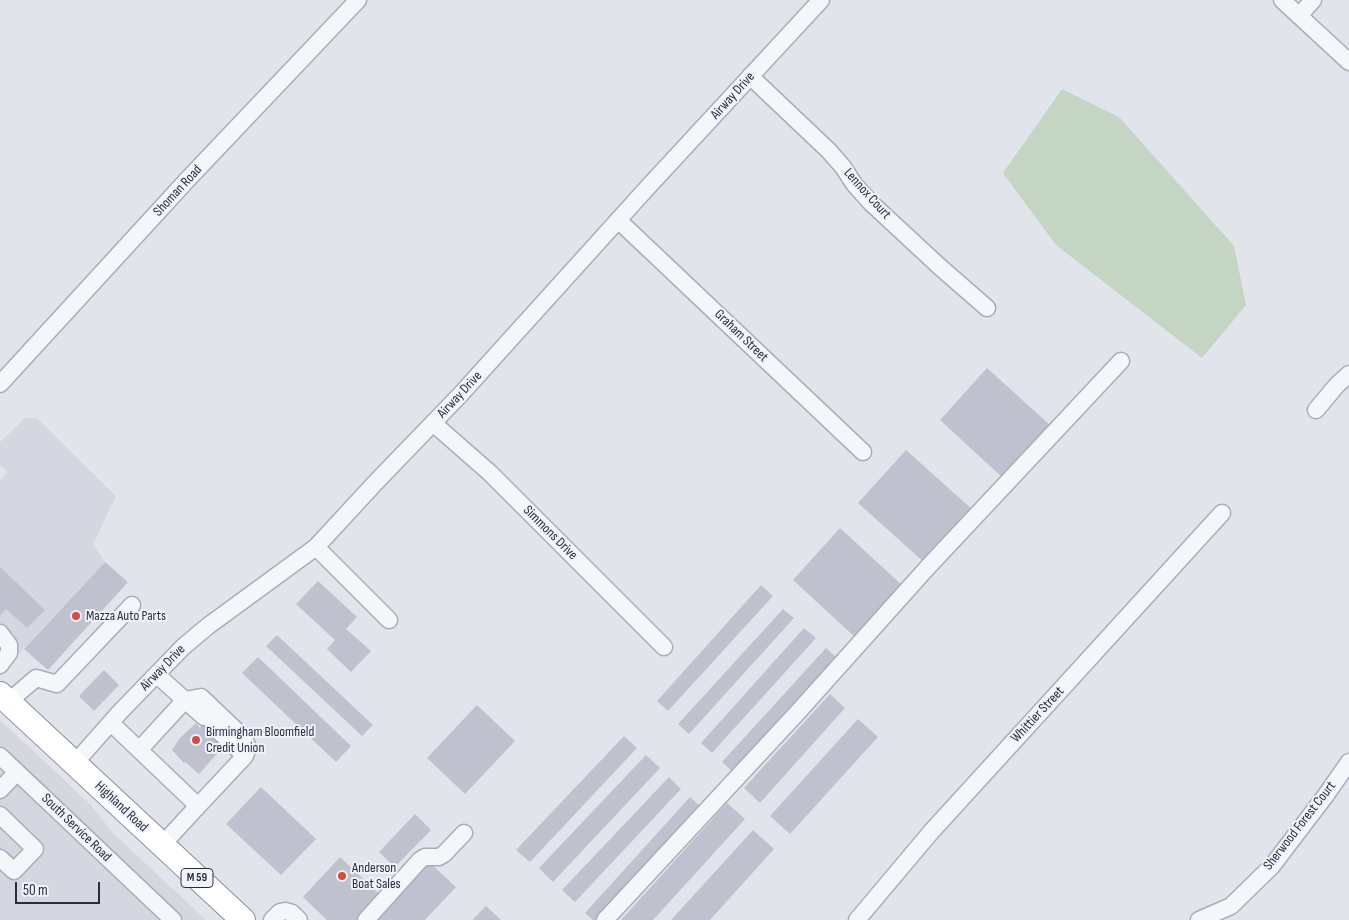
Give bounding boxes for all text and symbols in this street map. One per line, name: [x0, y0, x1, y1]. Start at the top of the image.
street label: Airway Drive: [707, 69, 759, 123]
street label: Shoman Road: [150, 162, 206, 220]
street label: Lennox Court: [840, 165, 894, 223]
street label: Graham Street: [711, 306, 771, 366]
street label: Airway Drive: [434, 368, 486, 422]
street label: Simmons Drive: [519, 502, 581, 564]
place label: Mazza Auto Parts: [86, 608, 166, 624]
marker: Mazza Auto Parts: [70, 610, 82, 622]
street label: Airway Drive: [137, 641, 189, 695]
street label: Whittier Street: [1008, 684, 1068, 746]
place label: Birmingham Bloomfield Credit Union: [206, 724, 314, 756]
marker: Birmingham Bloomfield Credit Union: [190, 734, 202, 746]
street label: Highland Road: [91, 778, 151, 836]
street label: Sherwood Forest Court: [1260, 778, 1340, 874]
street label: South Service Road: [38, 790, 114, 866]
place label: Anderson Boat Sales: [352, 860, 401, 892]
road number: M 59: [181, 868, 213, 888]
marker: Anderson Boat Sales: [336, 870, 348, 882]
scale bar: [18, 872, 102, 904]
text: 50 m: [23, 881, 48, 900]

